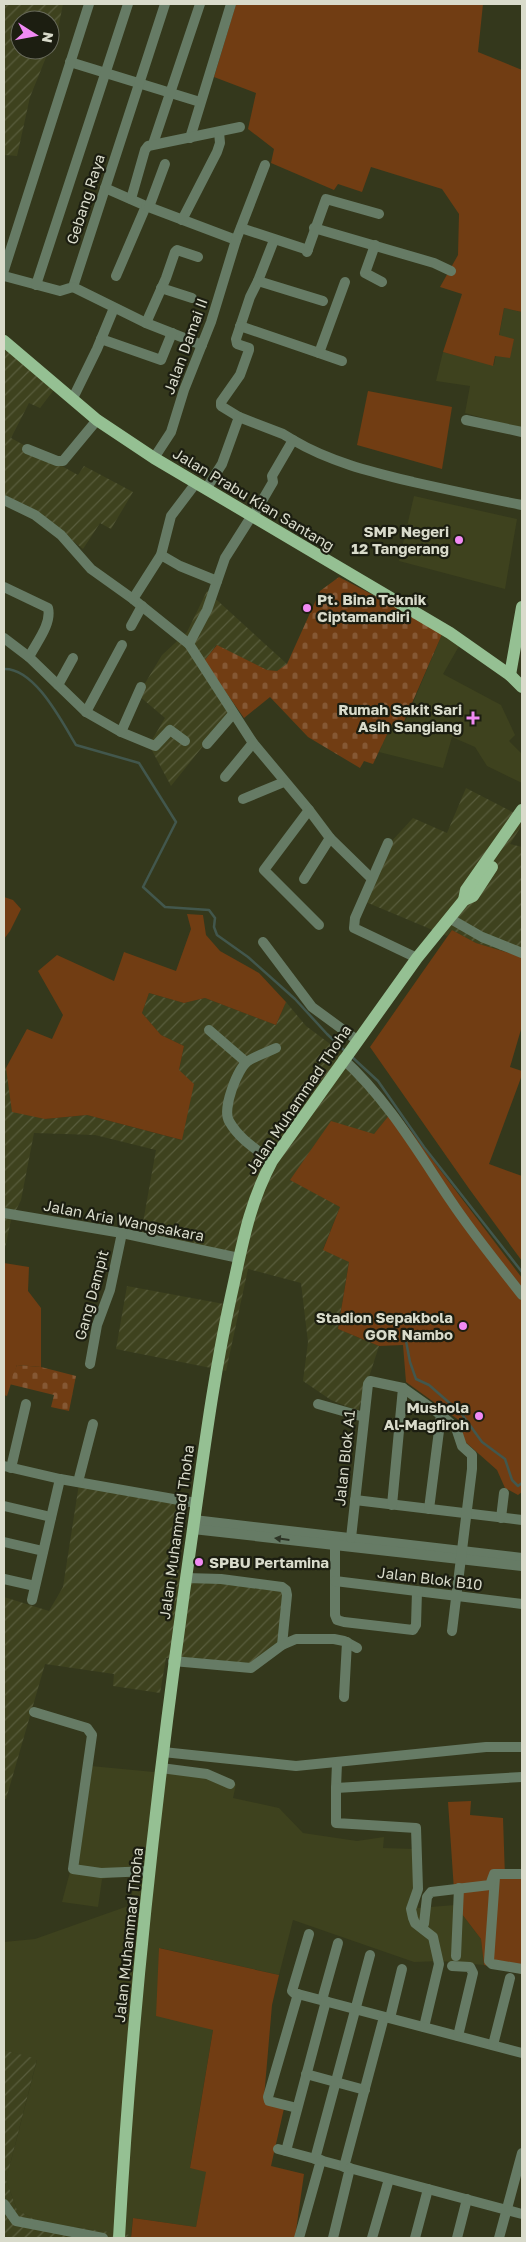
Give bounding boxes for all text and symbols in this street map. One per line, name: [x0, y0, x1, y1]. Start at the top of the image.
north arrow: [10, 10, 60, 60]
text: N: [39, 31, 58, 44]
street label: Gebang Raya: [62, 152, 108, 246]
street label: Jalan Damai II: [159, 295, 211, 397]
street label: Jalan Prabu Kian Santang: [170, 444, 338, 554]
place label: SMP Negeri 12 Tangerang: [351, 522, 449, 557]
marker: SMP Negeri 12 Tangerang: [453, 534, 465, 546]
place label: Pt. Bina Teknik Ciptamandiri: [317, 590, 427, 625]
marker: Pt. Bina Teknik Ciptamandiri: [301, 602, 313, 614]
place label: Rumah Sakit Sari Asih Sangiang: [338, 700, 462, 735]
marker: Rumah Sakit Sari Asih Sangiang: [466, 711, 480, 725]
street label: Jalan Muhammad Thoha: [241, 1021, 355, 1177]
street label: Jalan Aria Wangsakara: [42, 1196, 206, 1244]
street label: Gang Dampit: [70, 1248, 112, 1342]
place label: Stadion Sepakbola GOR Nambo: [316, 1308, 453, 1343]
marker: Stadion Sepakbola GOR Nambo: [457, 1320, 469, 1332]
place label: Mushola Al-Magfiroh: [384, 1398, 469, 1433]
street label: Jalan Blok A1: [330, 1409, 358, 1507]
marker: Mushola Al-Magfiroh: [473, 1410, 485, 1422]
street label: Jalan Muhammad Thoha: [155, 1444, 197, 1620]
one-way arrow: [274, 1535, 290, 1543]
place label: SPBU Pertamina: [209, 1553, 329, 1571]
marker: SPBU Pertamina: [193, 1556, 205, 1568]
street label: Jalan Blok B10: [376, 1563, 484, 1593]
street label: Jalan Muhammad Thoha: [110, 1847, 146, 2023]

